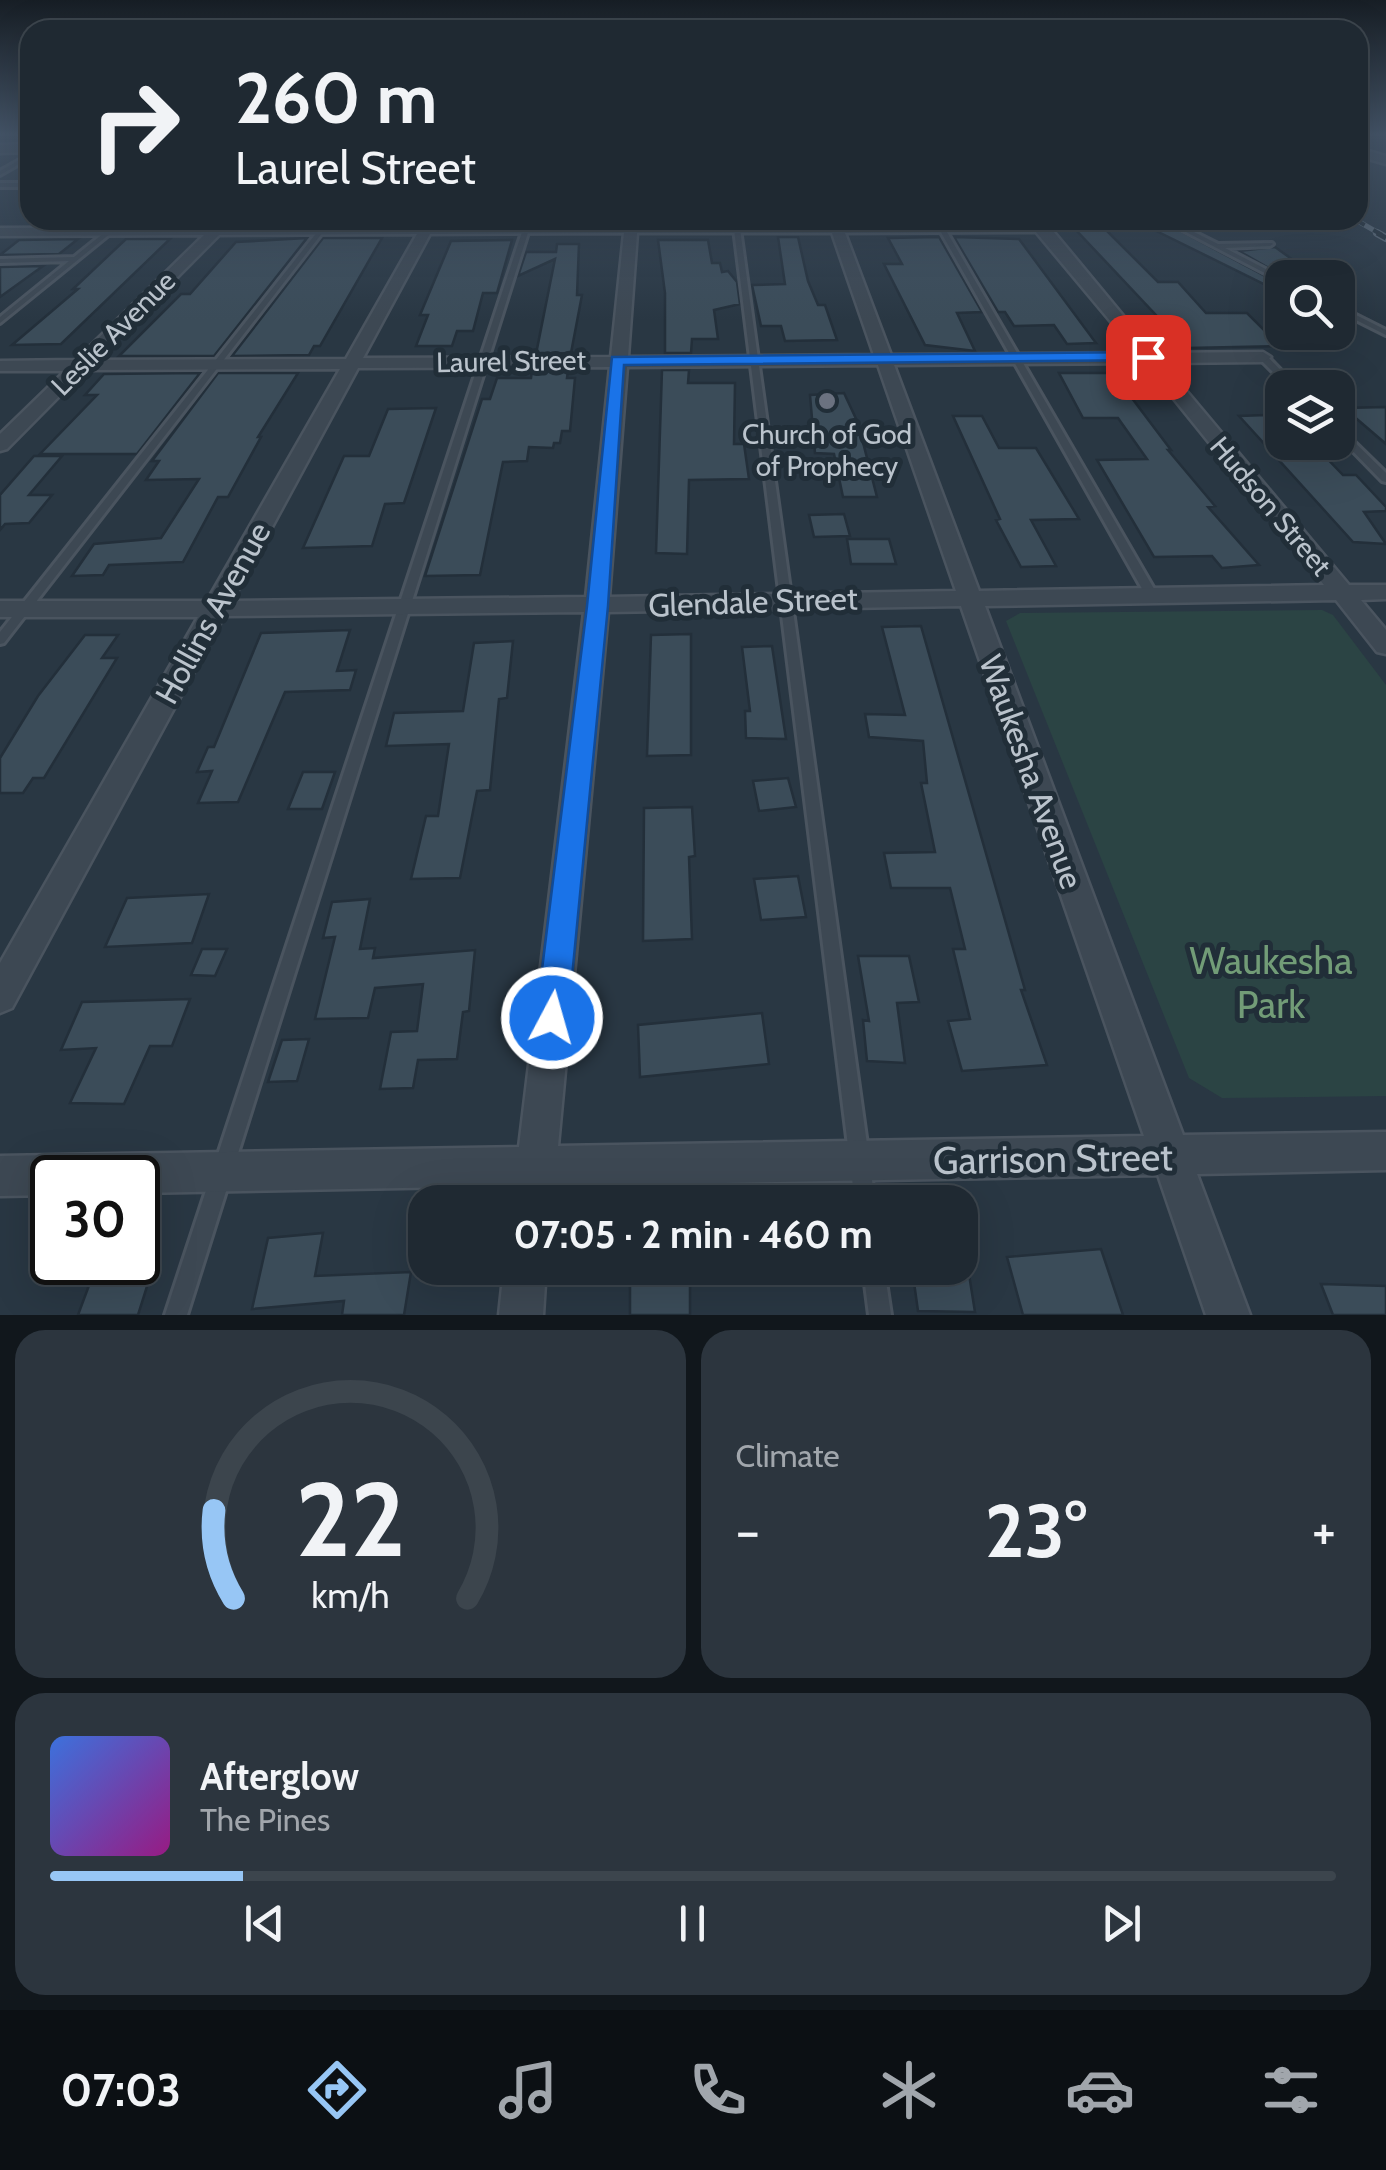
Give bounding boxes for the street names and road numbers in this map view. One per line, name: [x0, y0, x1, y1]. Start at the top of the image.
street label: Leslie Avenue: [44, 264, 182, 402]
street label: Laurel Street: [436, 343, 586, 379]
street label: Hudson Street: [1203, 430, 1339, 582]
street label: Hollins Avenue: [147, 515, 278, 710]
street label: Glendale Street: [648, 578, 858, 625]
street label: Waukesha Avenue: [971, 650, 1092, 894]
street label: Garrison Street: [933, 1133, 1174, 1184]

